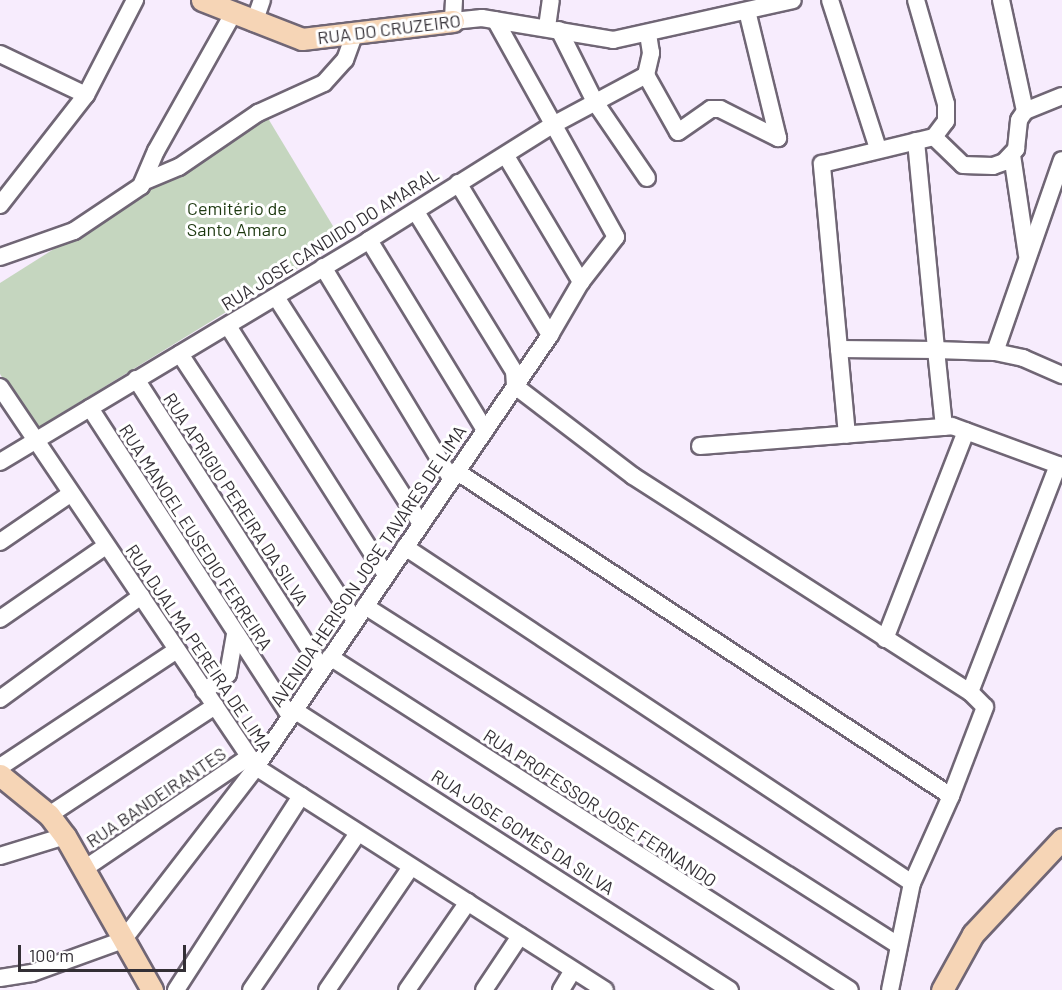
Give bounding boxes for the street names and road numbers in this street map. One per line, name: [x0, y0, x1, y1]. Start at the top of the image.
street label: RUA DO CRUZEIRO: [316, 9, 462, 49]
street label: RUA JOSE CANDIDO DO AMARAL: [217, 163, 443, 315]
street label: RUA APRIGIO PEREIRA DA SILVA: [159, 389, 313, 609]
street label: RUA MANOEL EUSEDIO FERREIRA: [115, 420, 277, 654]
street label: AVENIDA HERISON JOSE TAVARES DE LIMA: [265, 421, 471, 711]
street label: RUA DJALMA PEREIRA DE LIMA: [121, 540, 277, 756]
street label: RUA PROFESSOR JOSE FERNANDO: [479, 724, 721, 892]
street label: RUA BANDEIRANTES: [82, 742, 230, 852]
street label: RUA JOSE GOMES DA SILVA: [428, 765, 618, 899]

